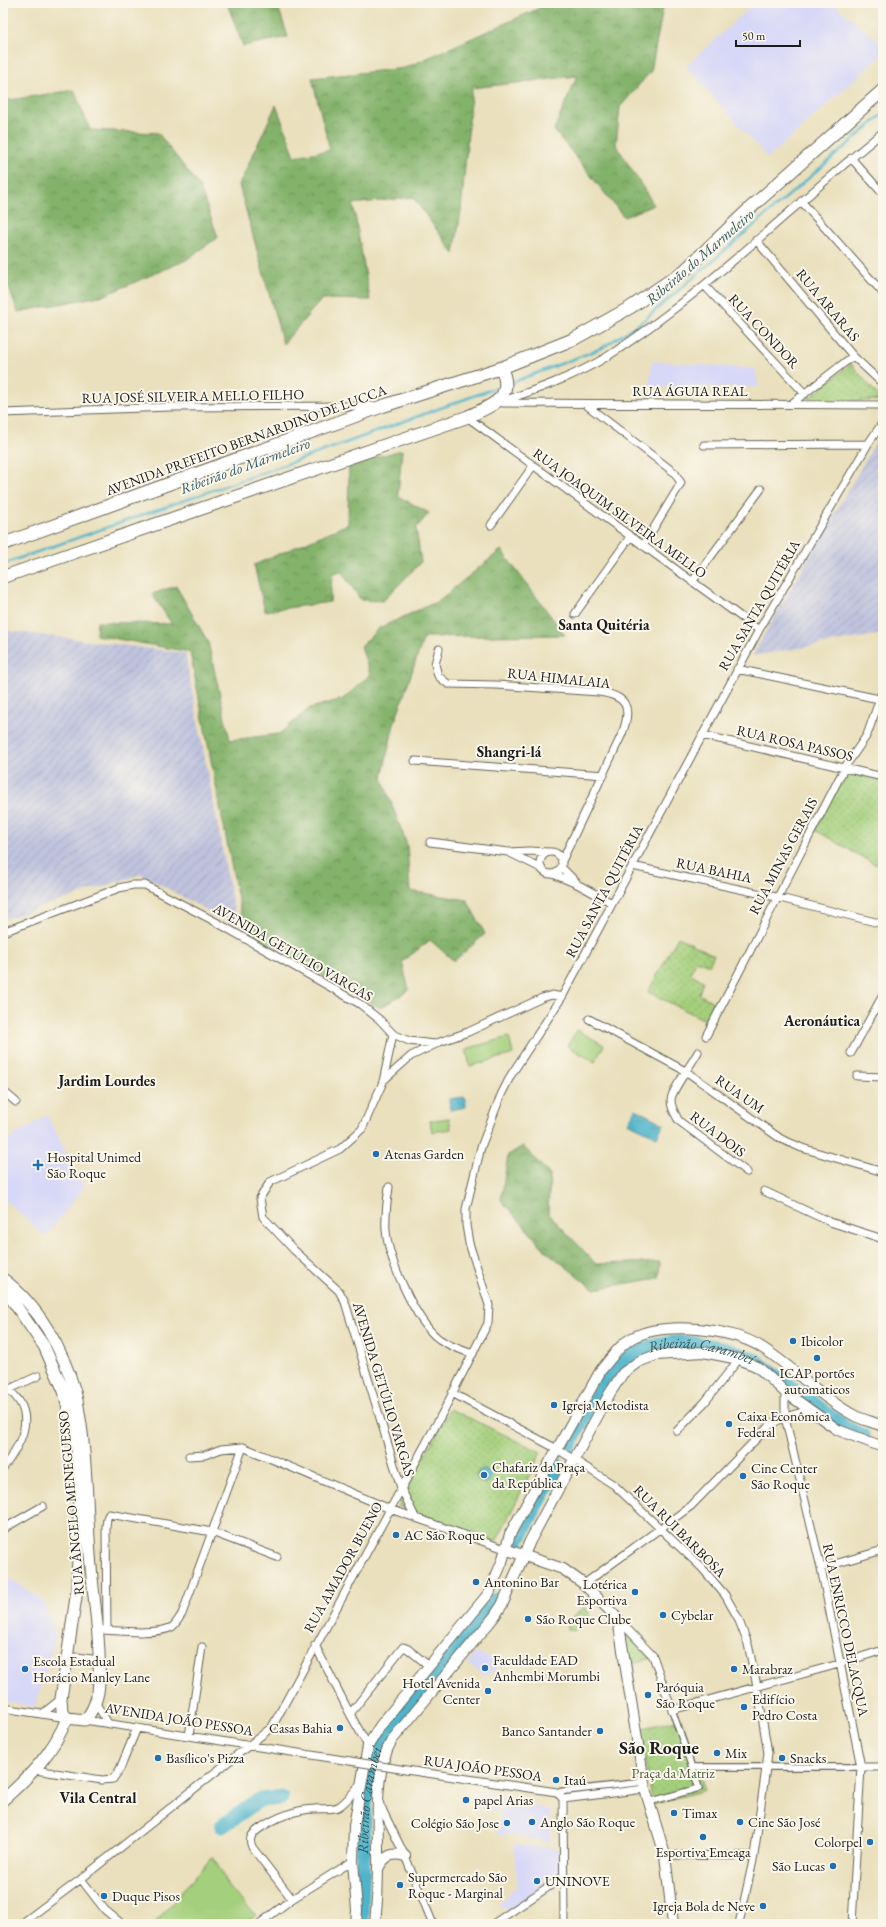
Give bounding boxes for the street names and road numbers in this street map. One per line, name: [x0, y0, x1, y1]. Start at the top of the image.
street label: RUA ARARAS: [792, 265, 864, 345]
street label: RUA CONDOR: [725, 290, 804, 373]
street label: AVENIDA PREFEITO BERNARDINO DE LUCCA: [102, 381, 389, 500]
street label: RUA ÁGUIA REAL: [632, 382, 749, 400]
street label: RUA JOSÉ SILVEIRA MELLO FILHO: [82, 385, 305, 407]
street label: RUA JOAQUIM SILVEIRA MELLO: [530, 444, 711, 582]
street label: RUA SANTA QUITÉRIA: [714, 536, 804, 674]
street label: RUA HIMALAIA: [507, 664, 612, 692]
street label: RUA ROSA PASSOS: [735, 721, 855, 765]
street label: RUA MINAS GERAIS: [745, 794, 821, 918]
street label: RUA SANTA QUITÉRIA: [561, 821, 647, 961]
street label: RUA BAHIA: [675, 853, 754, 887]
street label: AVENIDA GETÚLIO VARGAS: [209, 898, 376, 1005]
street label: RUA UM: [712, 1071, 768, 1118]
street label: RUA DOIS: [687, 1107, 749, 1161]
street label: AVENIDA GETÚLIO VARGAS: [349, 1299, 419, 1478]
street label: RUA ÂNGELO MENEGUESSO: [54, 1410, 88, 1596]
street label: RUA RUI BARBOSA: [630, 1481, 730, 1581]
street label: RUA AMADOR BUENO: [299, 1498, 387, 1636]
street label: RUA ENRICCO DELACQUA: [819, 1542, 873, 1718]
street label: AVENIDA JOÃO PESSOA: [103, 1698, 255, 1740]
street label: RUA JOÃO PESSOA: [423, 1751, 544, 1785]

